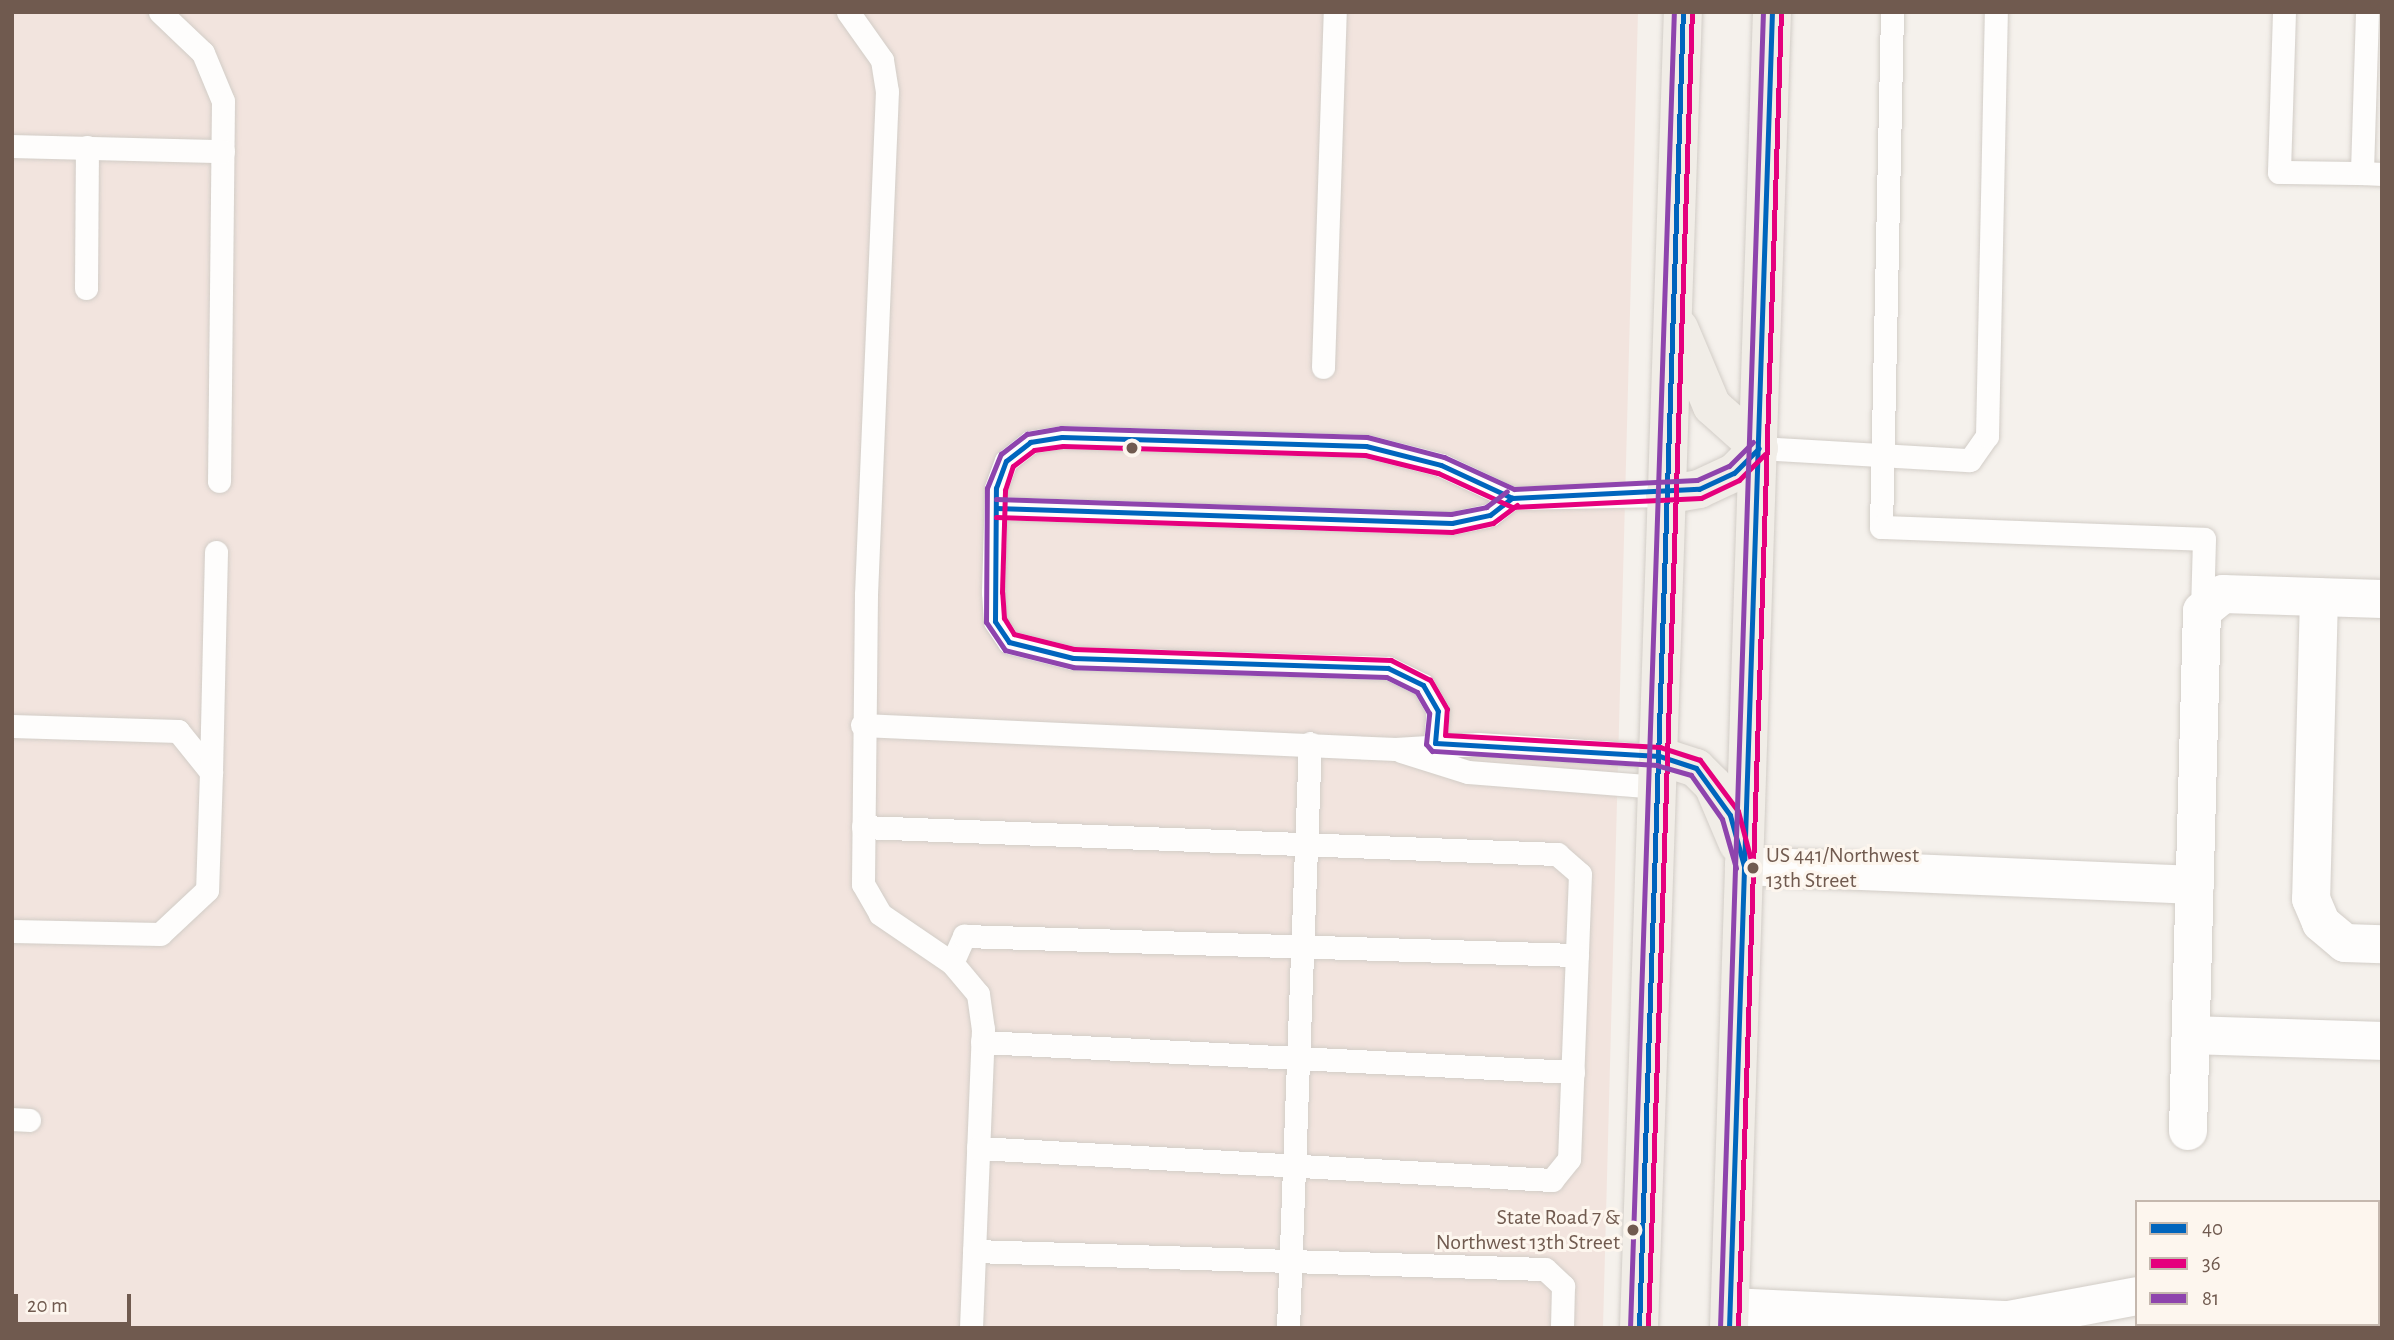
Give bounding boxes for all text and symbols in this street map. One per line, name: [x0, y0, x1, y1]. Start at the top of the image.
unlabelled marker: [1125, 441, 1139, 455]
place label: US 441/Northwest 13th Street: [1766, 842, 1919, 894]
marker: US 441/Northwest 13th Street: [1746, 861, 1760, 875]
legend: [2135, 1200, 2380, 1326]
place label: State Road 7 & Northwest 13th Street: [1436, 1204, 1620, 1256]
text: 40: [2202, 1218, 2223, 1239]
marker: State Road 7 & Northwest 13th Street: [1626, 1223, 1640, 1237]
text: 36: [2202, 1253, 2221, 1274]
scale bar: [18, 1280, 135, 1324]
text: 81: [2202, 1288, 2219, 1309]
text: 20 m: [27, 1295, 68, 1316]

